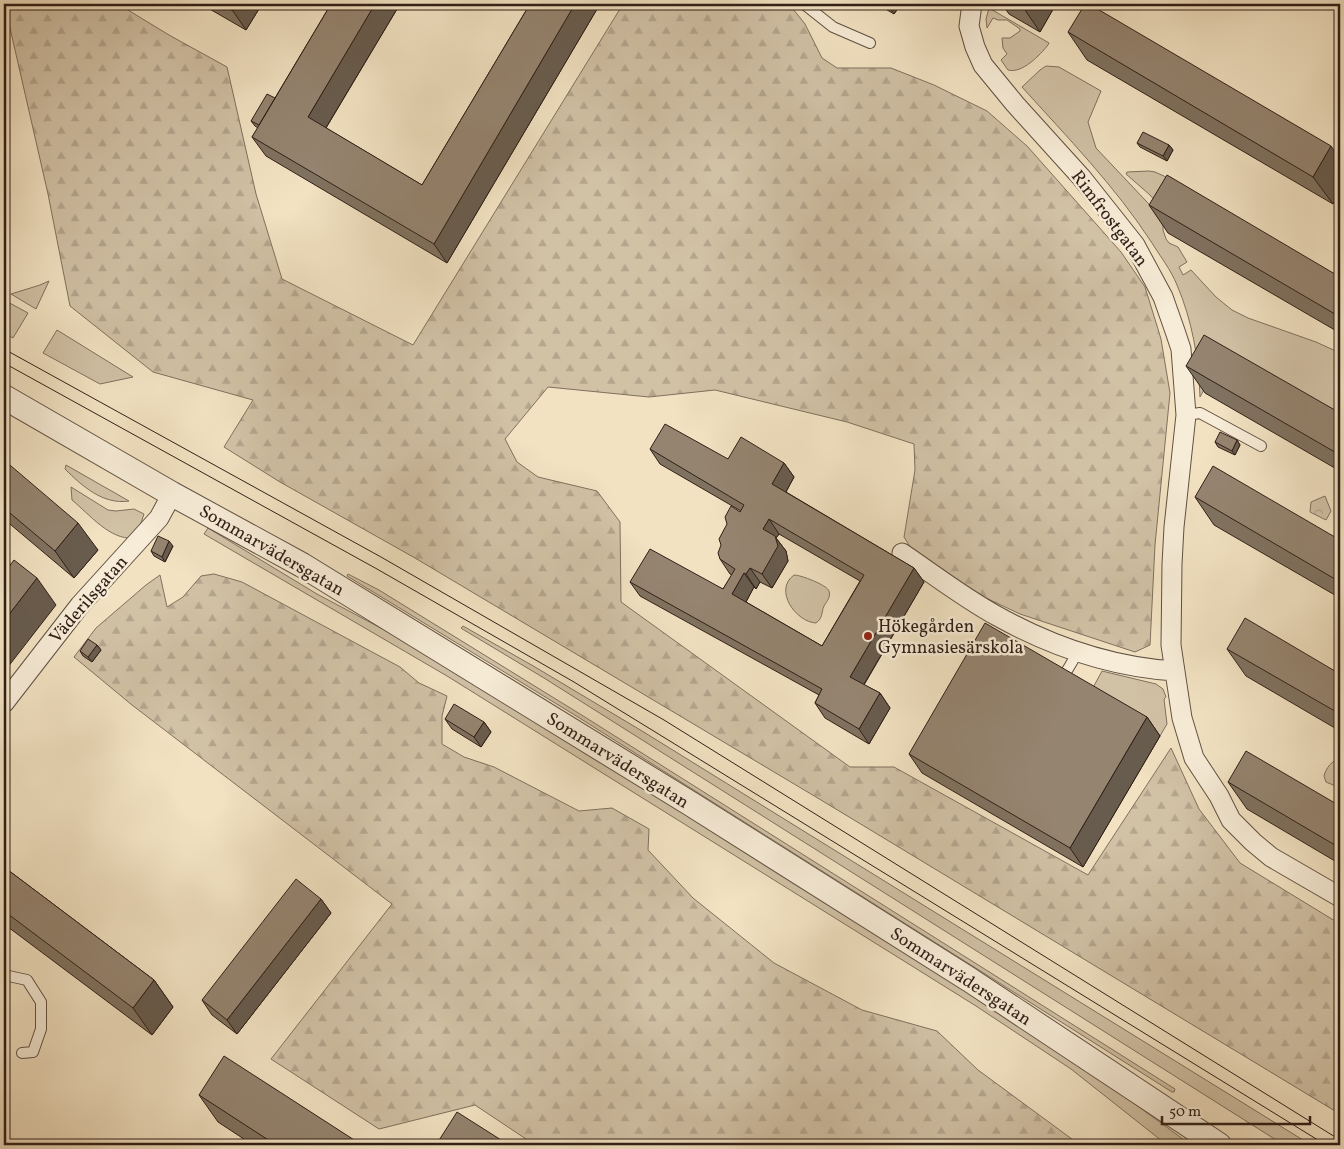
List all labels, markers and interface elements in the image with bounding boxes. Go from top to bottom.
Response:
street label: Rimfrostgatan [1064,166,1154,272]
street label: Sommarvädersgatan [194,499,349,603]
street label: Väderilsgatan [44,551,134,649]
place label: Hökegården Gymnasiesärskola [878,615,1023,661]
marker: Hökegården Gymnasiesärskola [862,630,874,642]
street label: Sommarvädersgatan [541,707,694,816]
street label: Sommarvädersgatan [885,922,1036,1033]
scale bar [1162,1094,1309,1126]
text: 50 m [1169,1102,1201,1123]

